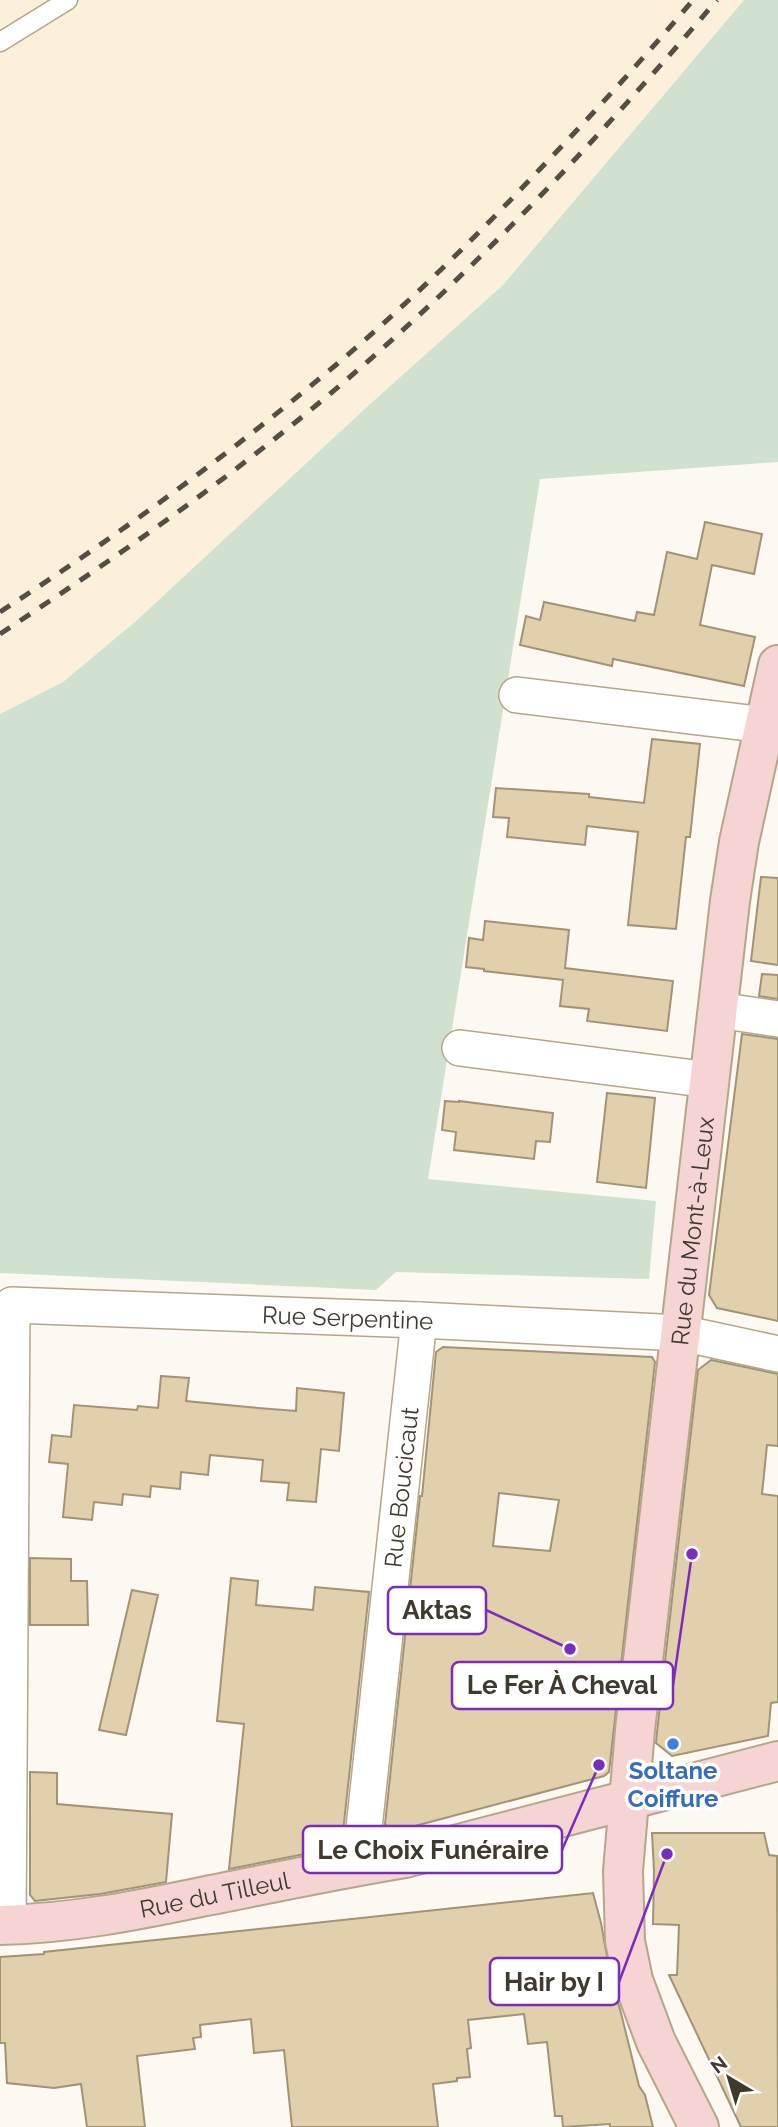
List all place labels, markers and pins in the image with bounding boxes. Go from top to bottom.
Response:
callout: Aktas [388,1587,486,1634]
callout: Le Fer À Cheval [452,1662,673,1709]
marker: Soltane Coiffure [665,1736,681,1752]
place label: Soltane Coiffure [628,1756,718,1813]
callout: Le Choix Funéraire [303,1826,562,1873]
callout: Hair by I [490,1958,619,2005]

